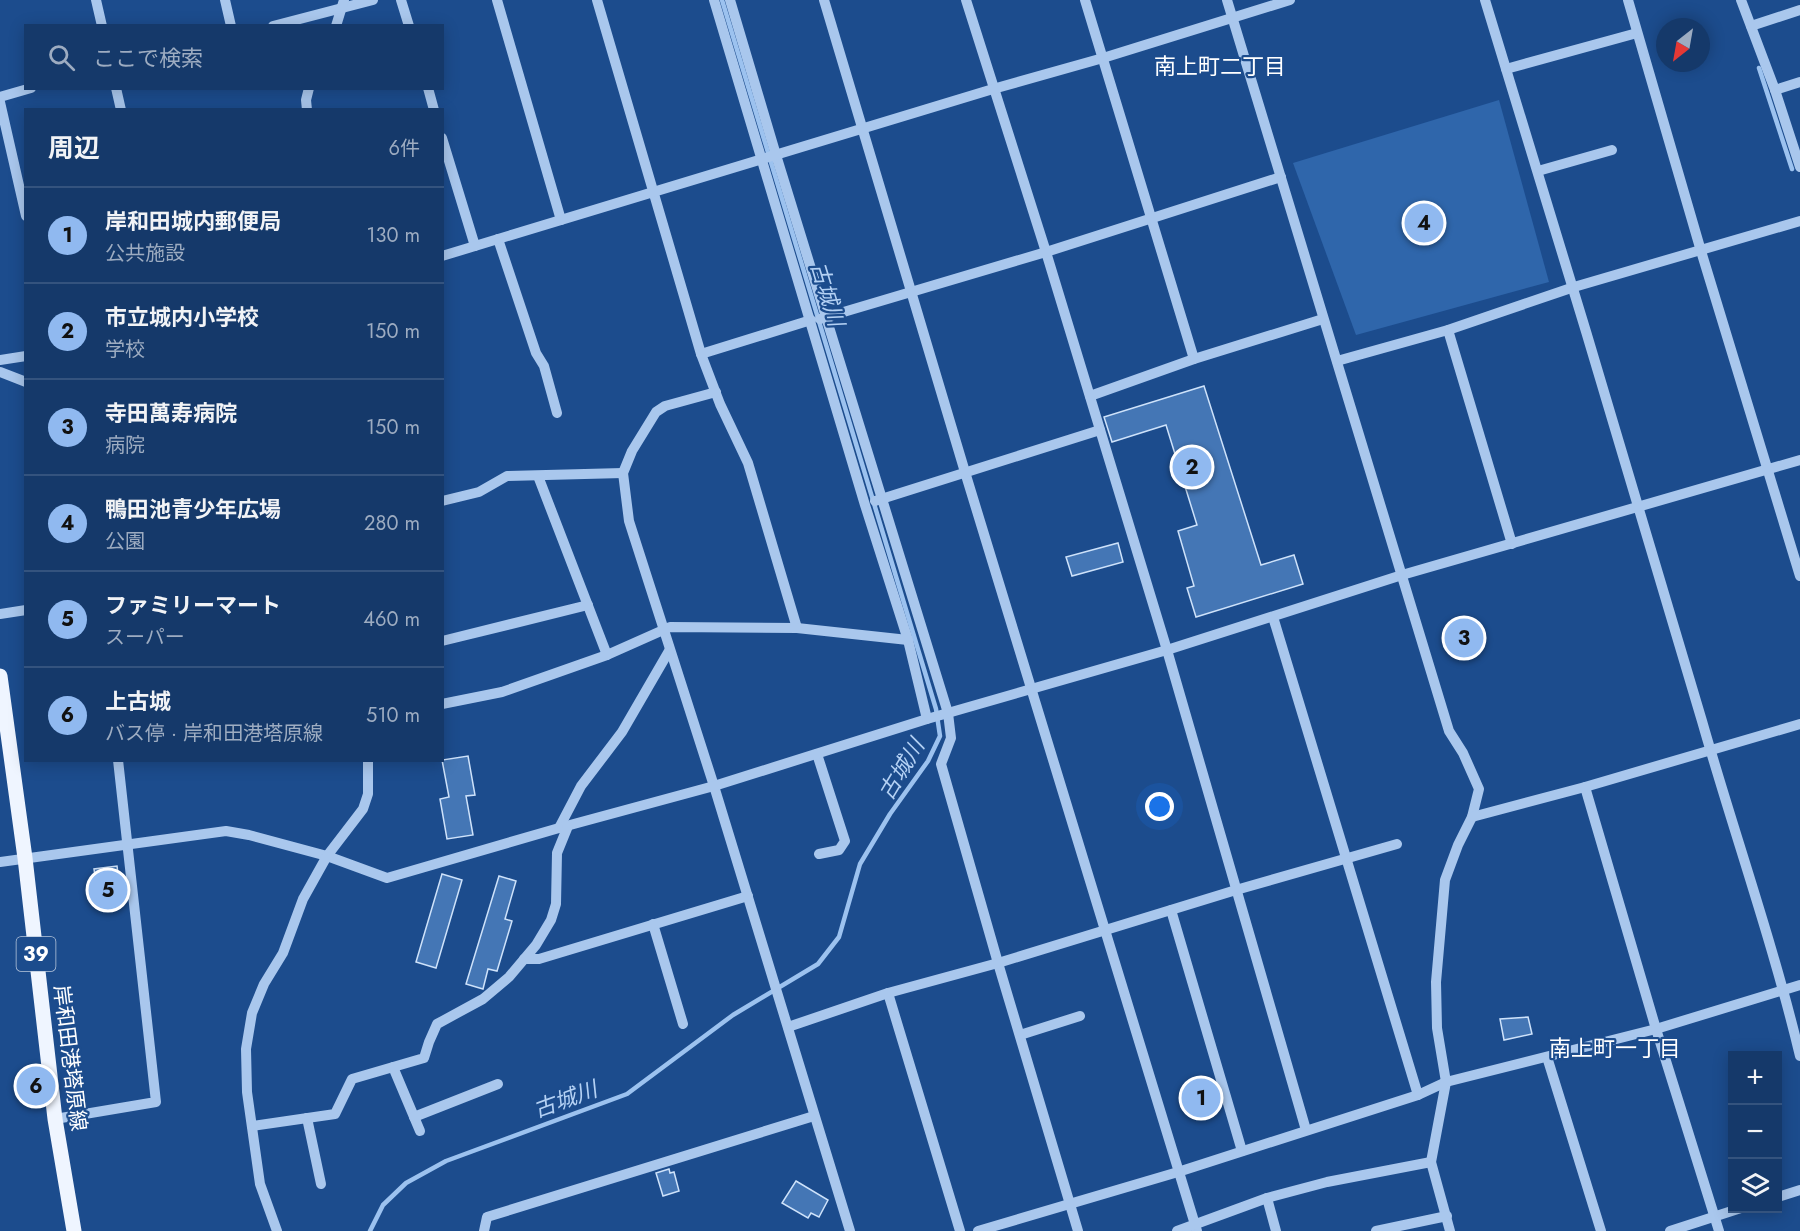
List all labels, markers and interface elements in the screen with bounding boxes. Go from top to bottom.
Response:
north arrow [1656,18,1710,72]
search box [24,24,444,90]
icon: search [45,41,78,74]
text: ここで検索 [93,42,203,74]
district label: 南上町二丁目 [1154,50,1286,82]
text: 周辺 [48,129,100,167]
text: 6件 [388,134,420,163]
pin: 4 [1404,200,1444,246]
text: 岸和田城内郵便局 [105,205,281,237]
text: 1 [62,221,73,250]
text: 130 m [366,221,420,250]
text: 公共施設 [105,239,185,268]
water label: 古城川 [803,258,854,332]
text: 市立城内小学校 [105,301,259,333]
text: 2 [61,317,74,346]
text: 150 m [366,317,420,346]
text: 学校 [105,335,145,364]
text: 寺田萬寿病院 [105,397,237,429]
text: 3 [61,413,74,442]
text: 150 m [366,413,420,442]
text: 病院 [105,431,145,460]
pin: 2 [1172,444,1212,490]
text: 鴨田池青少年広場 [105,493,281,525]
text: 4 [61,509,74,538]
text: 280 m [364,509,420,538]
text: 公園 [105,527,145,556]
text: ファミリーマート [105,589,281,621]
text: 5 [61,605,74,634]
text: 460 m [363,605,420,634]
pin: 3 [1444,616,1484,660]
text: スーパー [105,623,185,652]
text: 上古城 [105,685,171,717]
text: 6 [61,701,74,730]
text: 510 m [366,701,420,730]
text: バス停 · 岸和田港塔原線 [105,719,323,748]
water label: 古城川 [870,731,933,806]
your location [1145,792,1174,821]
pin: 5 [88,868,128,912]
road number: 39 [16,937,56,971]
street label: 岸和田港塔原線 [46,983,94,1133]
district label: 南上町一丁目 [1549,1032,1681,1064]
map controls [1728,1051,1782,1213]
button: + [1728,1051,1782,1105]
pin: 6 [16,1064,56,1108]
water label: 古城川 [529,1072,603,1125]
pin: 1 [1182,1076,1220,1120]
button: − [1728,1105,1782,1159]
button: layers [1728,1159,1782,1213]

